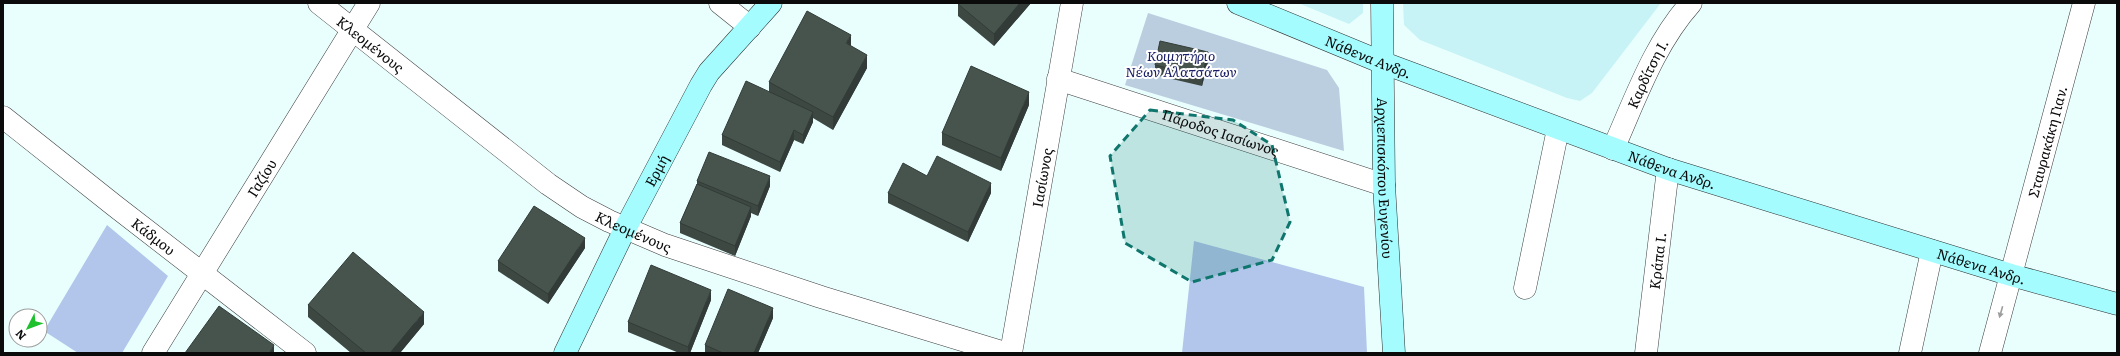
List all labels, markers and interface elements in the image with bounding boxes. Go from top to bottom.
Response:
street label: Κλεομένους [333,11,409,77]
street label: Νάθενα Ανδρ. [1322,30,1415,83]
street label: Καρδίτση Ι. [1622,35,1673,111]
park label: Κοιμητήριο Νέων Αλατσάτων [1125,45,1237,81]
street label: Σταυρακάκη Γιαν. [2022,83,2071,200]
street label: Αρχιεπισκόπου Ευγενίου [1373,97,1398,259]
street label: Πάροδος Ιασίωνος [1160,104,1282,160]
street label: Νάθενα Ανδρ. [1625,145,1719,193]
street label: Ιασίωνος [1027,146,1057,209]
street label: Ερμή [639,151,673,190]
street label: Γαζίου [242,155,281,201]
street label: Κλεομένους [592,206,674,256]
street label: Κάδμου [128,213,180,259]
street label: Κράπα Ι. [1644,231,1670,290]
street label: Νάθενα Ανδρ. [1935,243,2028,289]
one-way arrow [1998,307,2004,319]
north arrow [8,308,48,348]
text: N [11,327,29,344]

